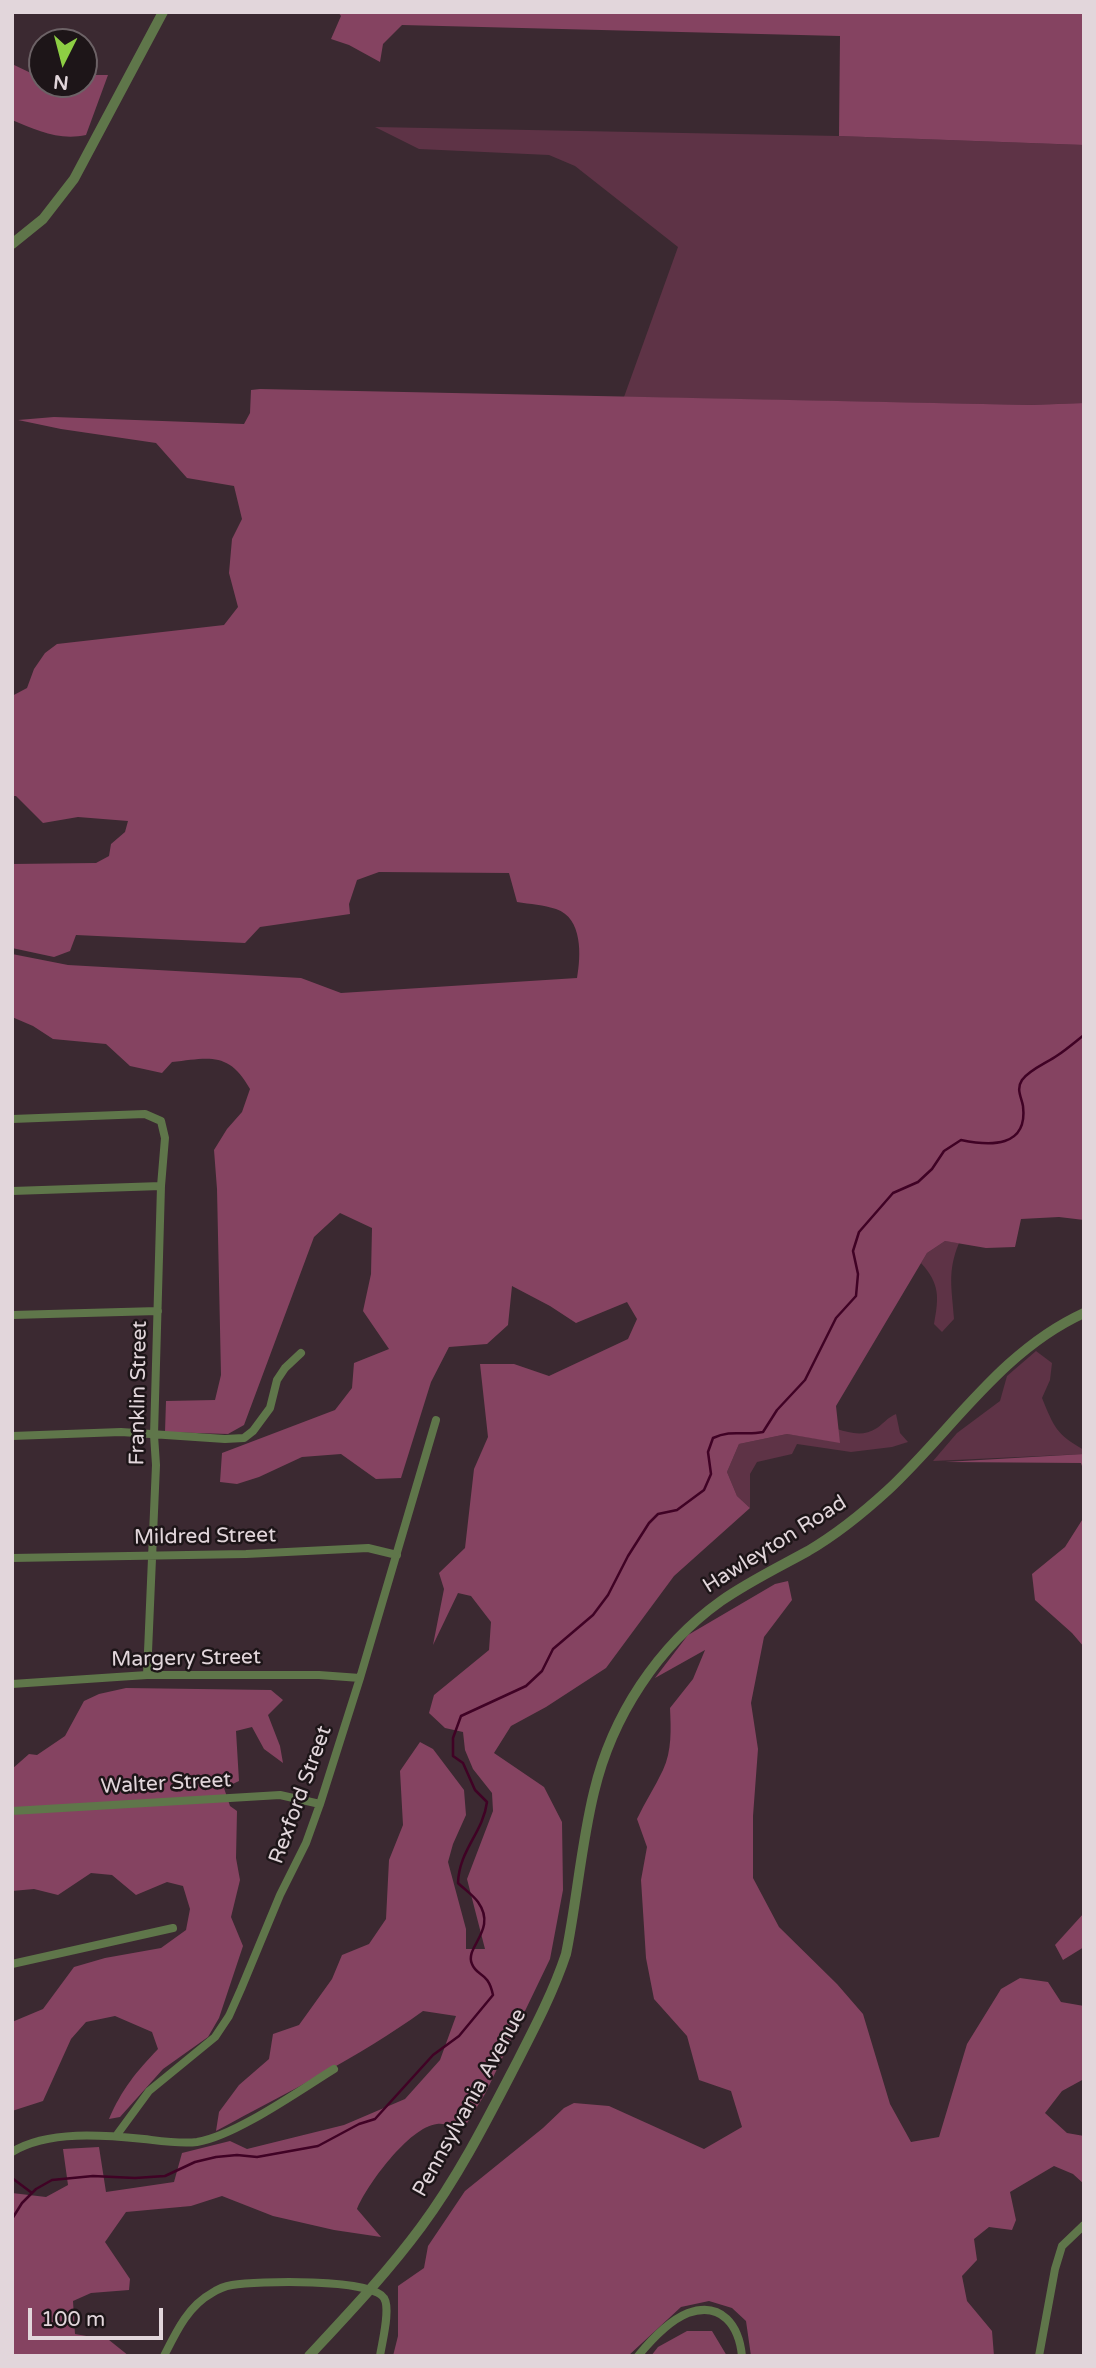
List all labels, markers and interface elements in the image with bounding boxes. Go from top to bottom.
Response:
north arrow [28,28,98,98]
text: N [52,70,70,94]
street label: Franklin Street [125,1320,153,1466]
street label: Hawleyton Road [699,1491,851,1599]
street label: Mildred Street [134,1523,276,1551]
street label: Margery Street [111,1645,261,1673]
street label: Rexford Street [264,1722,338,1868]
street label: Walter Street [100,1768,232,1800]
street label: Pennsylvania Avenue [408,2005,532,2201]
scale bar [32,2294,166,2338]
text: 100 m [41,2307,105,2332]

